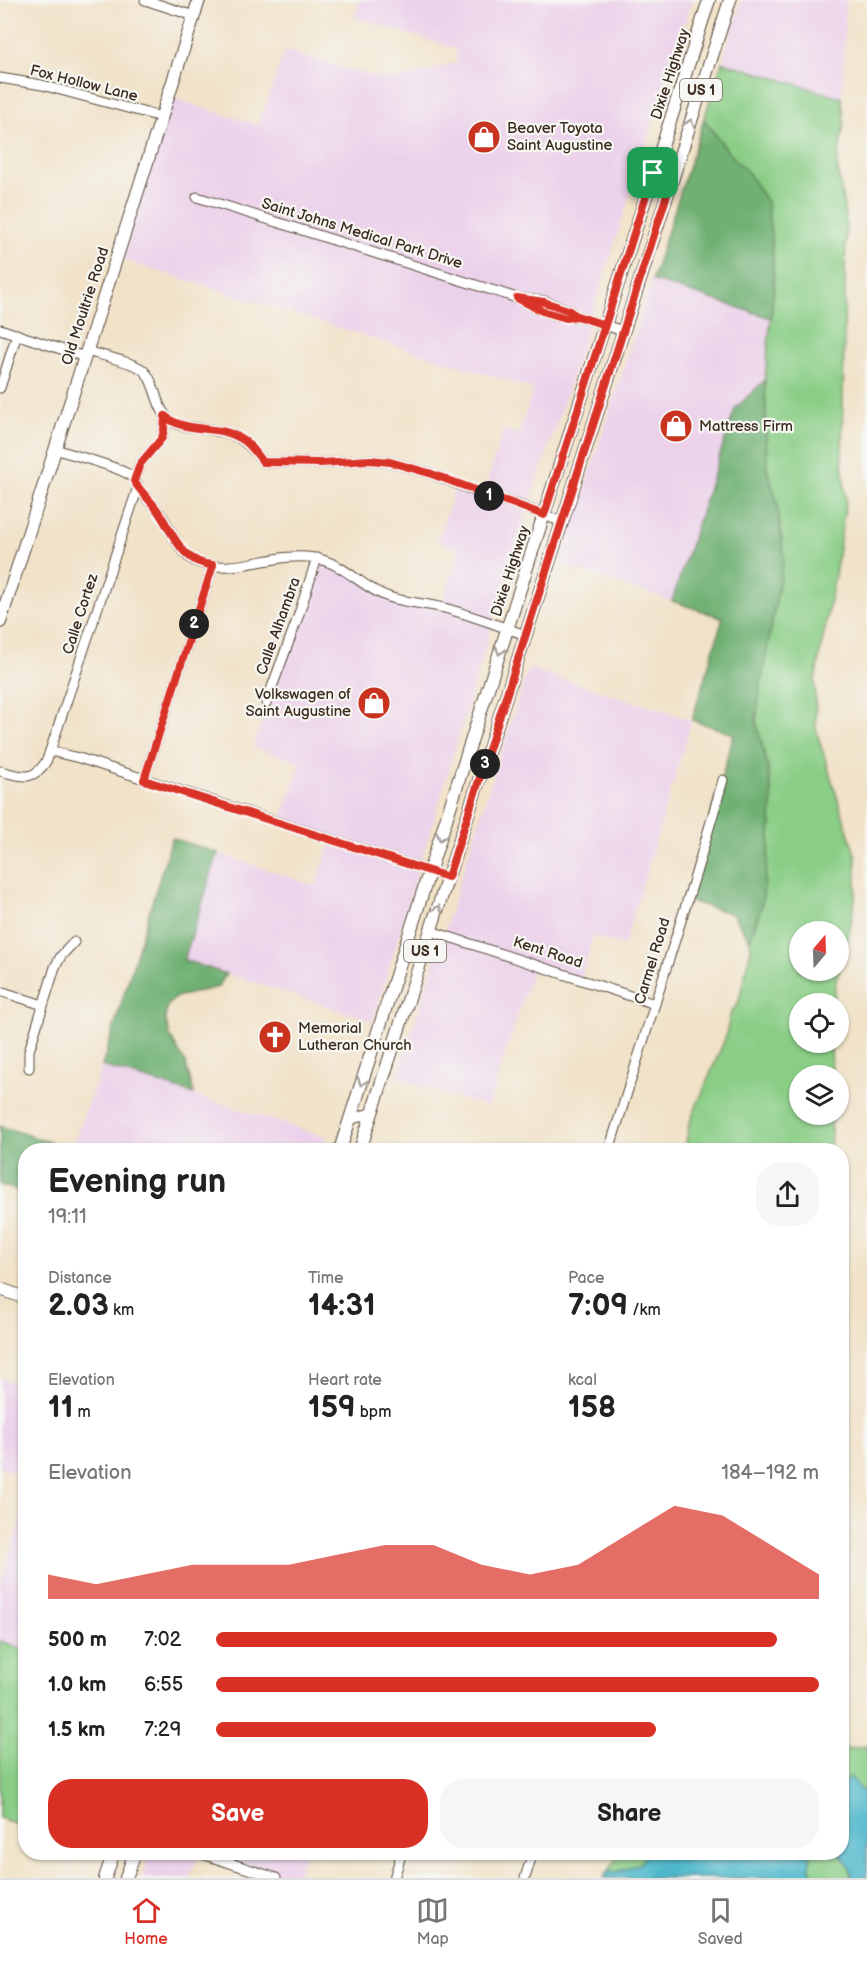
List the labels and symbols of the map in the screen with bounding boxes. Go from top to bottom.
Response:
street label: Dixie Highway [647,26,694,122]
street label: Fox Hollow Lane [28,61,140,106]
road number: US 1 [680,79,722,101]
one-way arrow [683,118,695,129]
shop icon: Beaver Toyota Saint Augustine [466,119,502,155]
place label: Beaver Toyota Saint Augustine [507,119,613,155]
pin [627,147,678,198]
street label: Saint Johns Medical Park Drive [259,194,465,273]
street label: Old Moultrie Road [57,245,114,368]
shop icon: Mattress Firm [658,408,694,444]
place label: Mattress Firm [699,417,793,436]
pin: 1 [474,481,504,511]
street label: Dixie Highway [487,523,534,619]
street label: Calle Cortez [59,571,103,657]
street label: Calle Alhambra [252,575,305,678]
pin: 2 [179,609,209,639]
one-way arrow [495,645,507,656]
place label: Volkswagen of Saint Augustine [246,685,351,721]
shop icon: Volkswagen of Saint Augustine [356,685,392,721]
pin: 3 [470,749,500,779]
one-way arrow [435,831,448,842]
one-way arrow [431,904,443,915]
street label: Carmel Road [630,916,675,1007]
north arrow [789,921,849,981]
street label: Kent Road [511,932,585,973]
road number: US 1 [404,940,446,962]
church icon: Memorial Lutheran Church [257,1019,293,1055]
place label: Memorial Lutheran Church [298,1019,412,1055]
one-way arrow [356,1076,369,1087]

